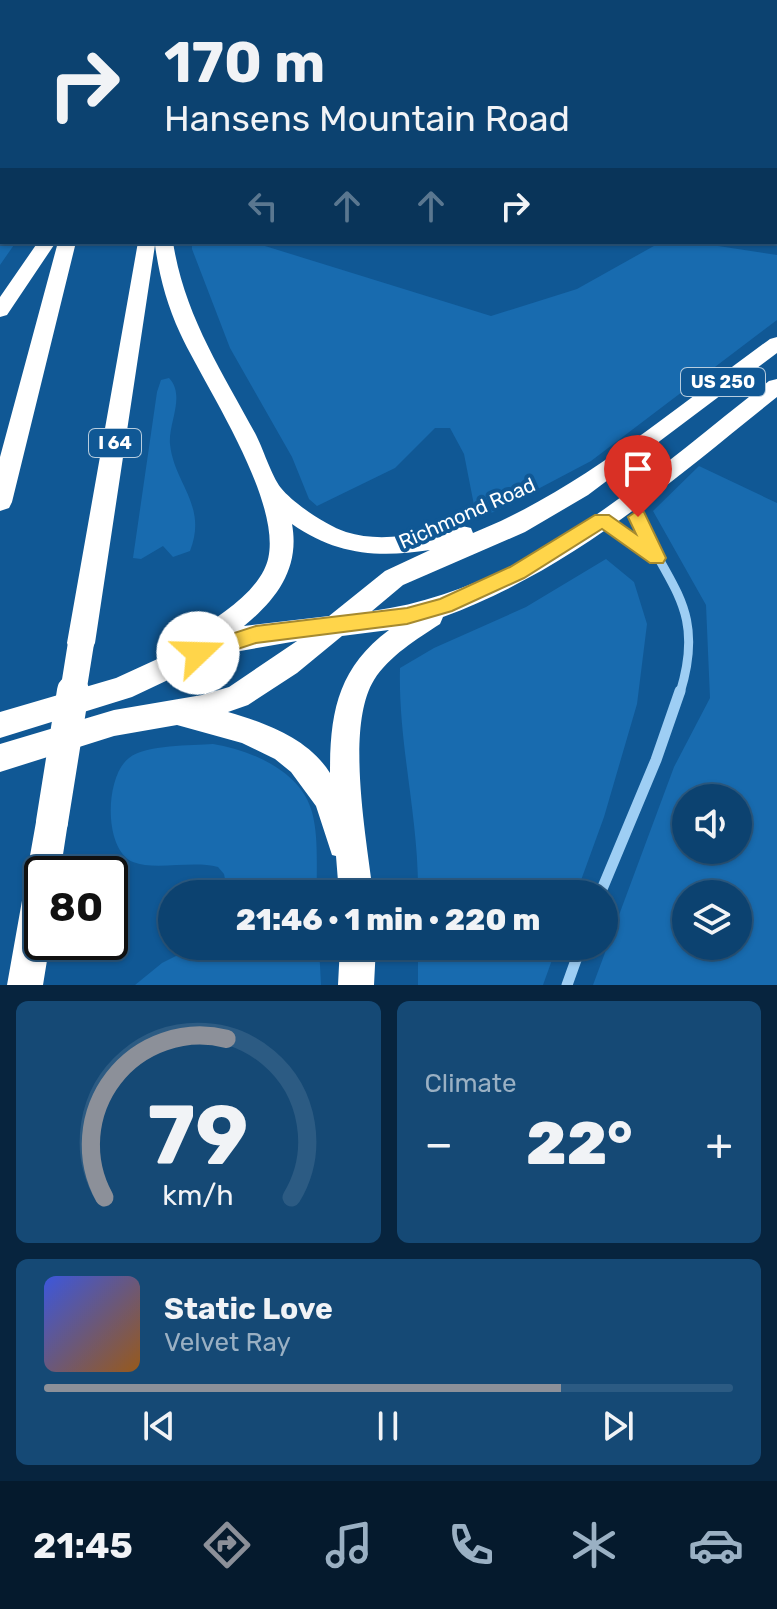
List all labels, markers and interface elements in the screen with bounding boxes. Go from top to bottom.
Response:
text: 170 m [164,30,325,96]
icon: right [32,32,136,136]
text: Hansens Mountain Road [164,97,570,140]
icon: left [241,184,285,228]
icon: ahead [325,184,369,228]
icon: ahead [409,184,453,228]
icon: right [493,184,537,228]
road number: US 250 [681,368,765,396]
road number: I 64 [89,429,141,457]
pin [604,435,672,517]
icon: arrive [616,447,660,491]
street label: Richmond Road [395,472,539,554]
position arrow [156,611,240,695]
map controls [672,784,752,960]
button: sound [672,784,752,864]
speed limit sign: 80 [24,856,128,960]
button: layers [672,880,752,960]
text: 21:46 · 1 min · 220 m [236,902,540,938]
text: Climate [425,1068,517,1099]
text: 79 [148,1086,249,1185]
text: 22° [526,1108,633,1179]
text: − [425,1118,453,1170]
text: + [706,1118,733,1170]
text: km/h [163,1178,234,1212]
text: Static Love [164,1291,333,1327]
text: Velvet Ray [164,1327,291,1358]
icon: previous [137,1404,181,1448]
icon: pause [366,1404,410,1448]
icon: next [596,1404,640,1448]
icon: directions [199,1517,255,1573]
icon: music [321,1517,377,1573]
icon: phone [443,1517,499,1573]
icon: climate [566,1517,622,1573]
icon: car [688,1517,744,1573]
text: 21:45 [33,1524,133,1567]

